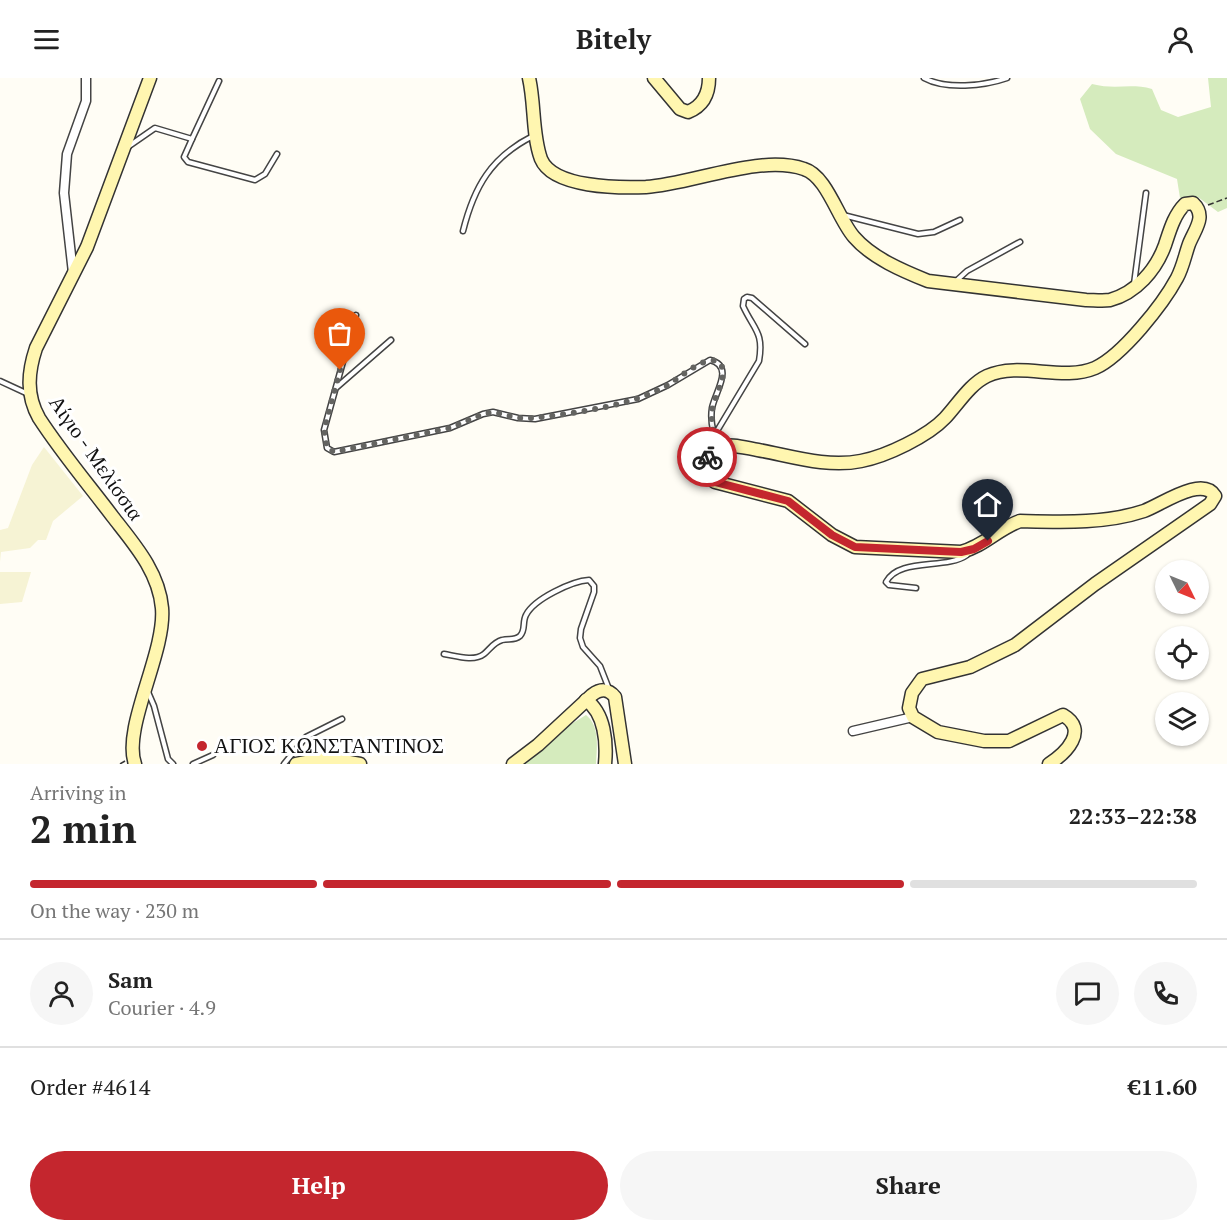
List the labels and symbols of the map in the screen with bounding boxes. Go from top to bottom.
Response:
pin [314,308,365,370]
street label: Αίγιο - Μελίσσια [43,389,150,525]
courier [677,427,737,487]
pin [962,479,1013,541]
north arrow [1155,560,1209,614]
place label: ΑΓΙΟΣ ΚΩΝΣΤΑΝΤΙΝΟΣ [214,731,444,759]
marker: ΑΓΙΟΣ ΚΩΝΣΤΑΝΤΙΝΟΣ [195,739,209,753]

